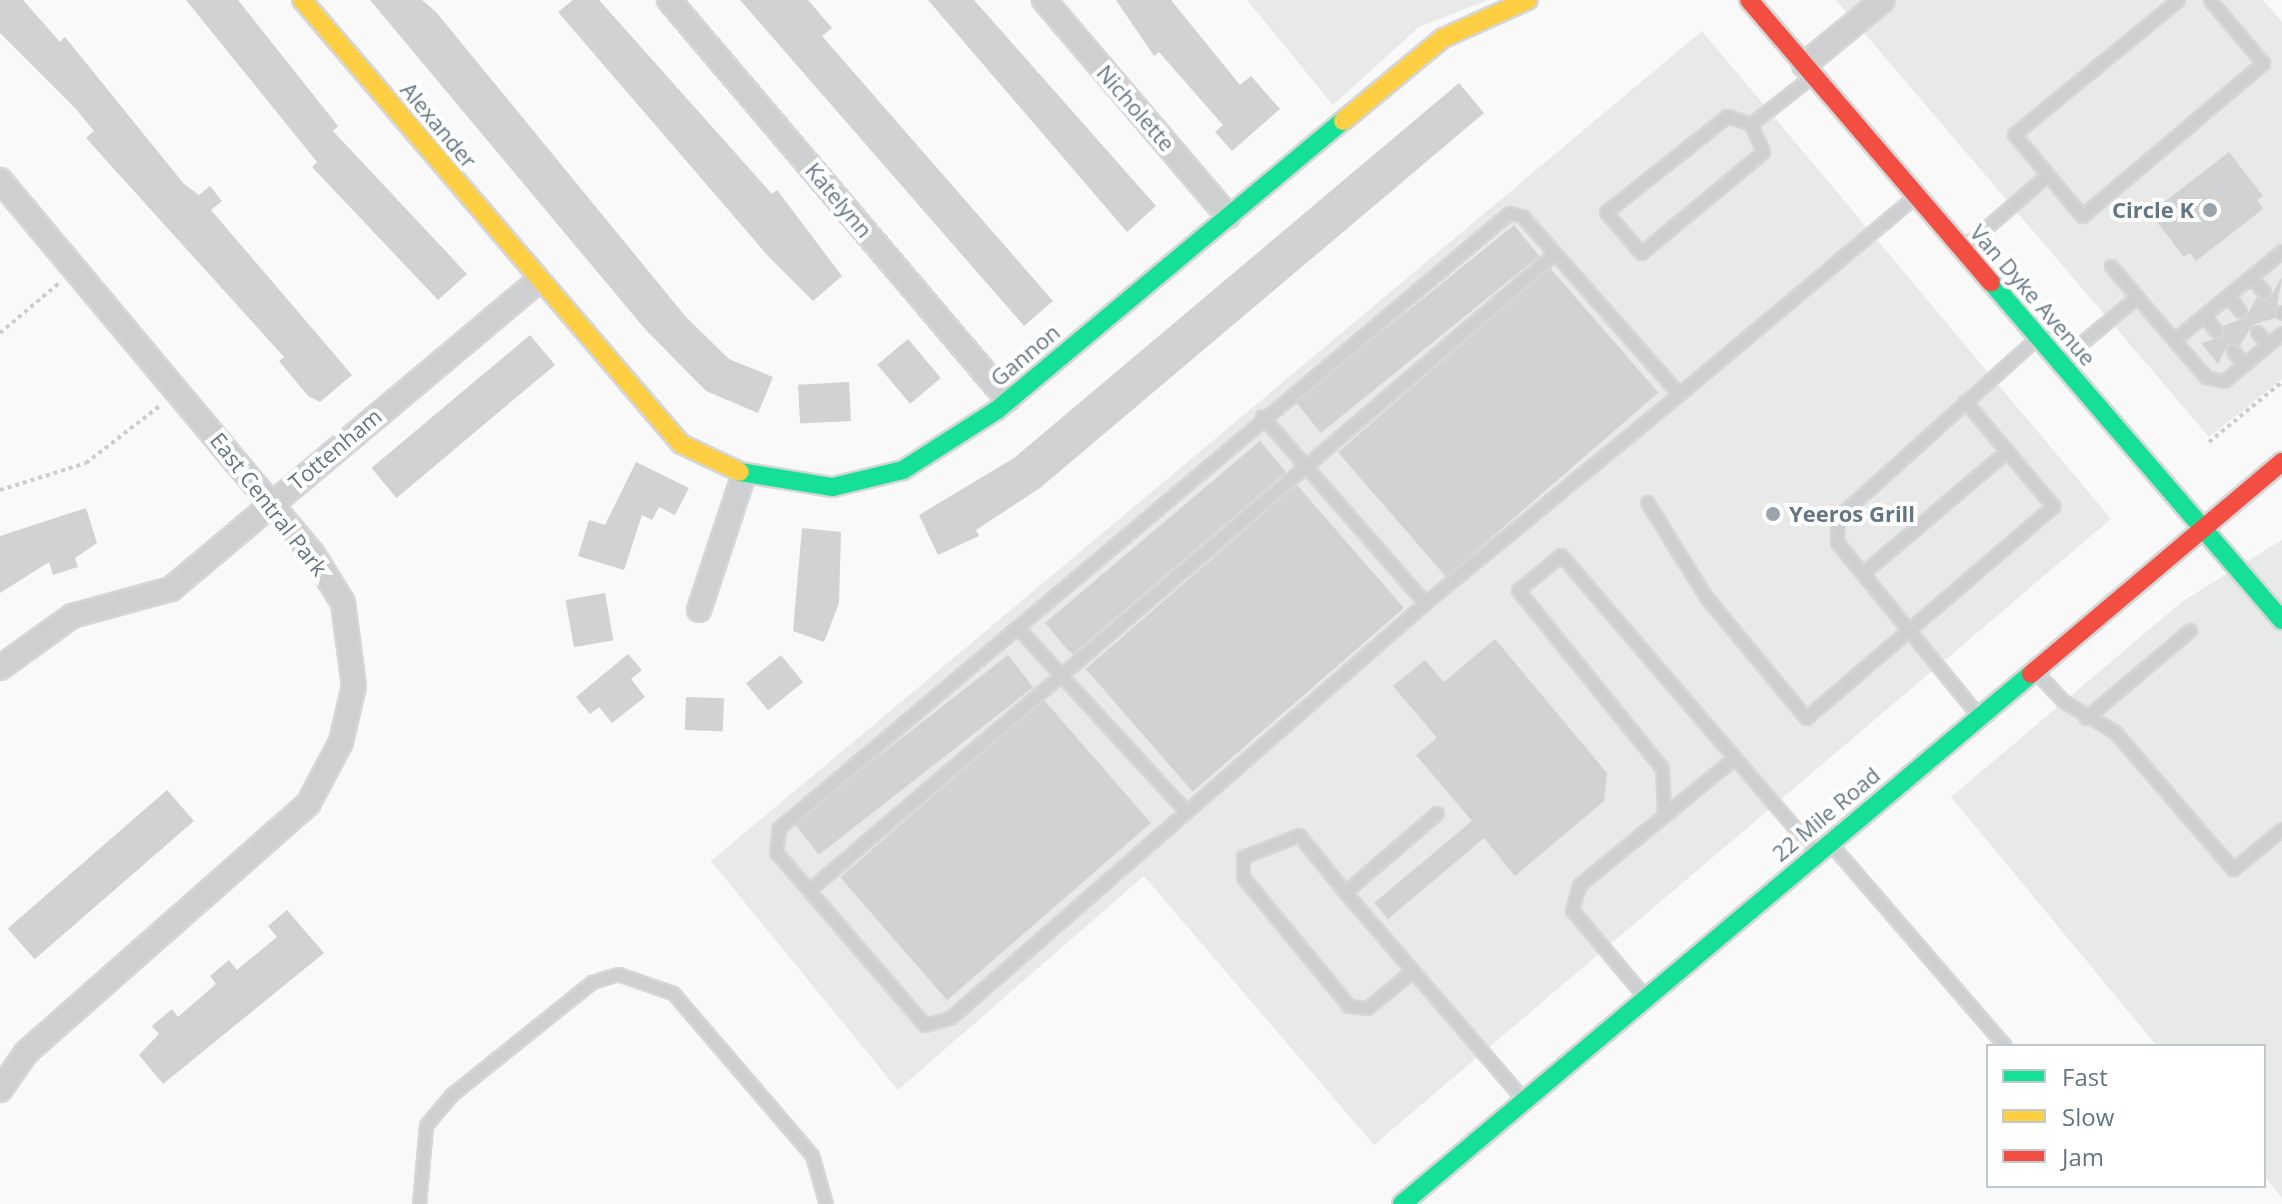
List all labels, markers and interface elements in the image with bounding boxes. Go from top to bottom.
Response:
street label: Nicholette [1091,60,1181,156]
street label: Alexander [396,77,482,173]
street label: Katelynn [800,157,878,243]
place label: Circle K [2112,197,2194,223]
marker: Circle K [2201,201,2219,219]
street label: Van Dyke Avenue [1965,219,2101,371]
street label: Gannon [985,319,1065,391]
street label: Tottenham [283,403,387,495]
street label: East Central Park [205,427,333,581]
place label: Yeeros Grill [1789,501,1915,527]
marker: Yeeros Grill [1764,505,1782,523]
street label: 22 Mile Road [1767,761,1885,867]
legend [1986,1044,2266,1188]
text: Fast [2062,1060,2108,1093]
text: Slow [2062,1100,2114,1133]
text: Jam [2062,1140,2104,1173]

